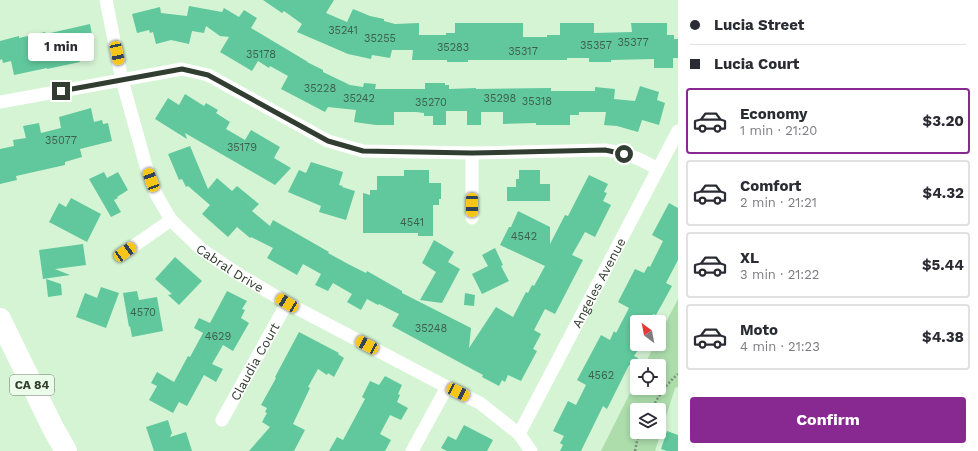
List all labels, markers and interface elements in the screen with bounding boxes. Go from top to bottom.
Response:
text: Lucia Street [714,16,804,34]
house number: 35241 [328,24,358,37]
house number: 35255 [364,32,396,45]
callout: 1 min [28,33,94,61]
house number: 35377 [617,36,649,49]
text: 1 min [44,39,78,54]
house number: 35357 [580,39,612,52]
car [109,40,125,66]
house number: 35283 [437,41,469,54]
house number: 35317 [508,45,538,58]
house number: 35178 [246,48,276,61]
text: Lucia Court [714,55,799,73]
route end [52,82,70,100]
house number: 35228 [304,82,336,95]
house number: 35242 [343,92,375,105]
house number: 35298 [484,92,517,105]
house number: 35318 [522,95,552,108]
house number: 35270 [415,96,447,109]
icon: car [692,103,728,139]
text: Economy [740,105,807,123]
text: $3.20 [923,112,964,130]
text: 1 min · 21:20 [740,123,817,138]
house number: 35077 [45,134,77,147]
house number: 35179 [227,141,257,154]
route start [615,145,633,163]
car [141,167,161,193]
icon: car [692,175,728,211]
text: Comfort [740,177,801,195]
text: $4.32 [923,184,964,202]
car [466,193,478,217]
text: 2 min · 21:21 [740,195,817,210]
house number: 4541 [400,216,424,229]
house number: 4542 [511,230,537,243]
street label: Angeles Avenue [569,235,629,330]
car [112,240,138,264]
street label: Cabral Drive [193,241,266,295]
icon: car [692,247,728,283]
text: XL [740,249,759,267]
text: $5.44 [922,256,964,274]
text: 3 min · 21:22 [740,267,819,282]
car [274,292,300,314]
house number: 4570 [130,306,156,319]
north arrow [630,315,666,351]
map controls [630,315,666,439]
icon: car [692,319,728,355]
street label: Claudia Court [227,320,283,403]
text: Moto [740,321,778,339]
house number: 35248 [415,322,447,335]
text: $4.38 [922,328,964,346]
house number: 4629 [205,330,232,343]
car [354,334,380,356]
text: 4 min · 21:23 [740,339,820,354]
button: locate [630,359,666,395]
house number: 4562 [588,369,614,382]
road number: CA 84 [10,375,54,395]
car [445,381,471,403]
button: Confirm [690,397,966,443]
button: layers [630,403,666,439]

